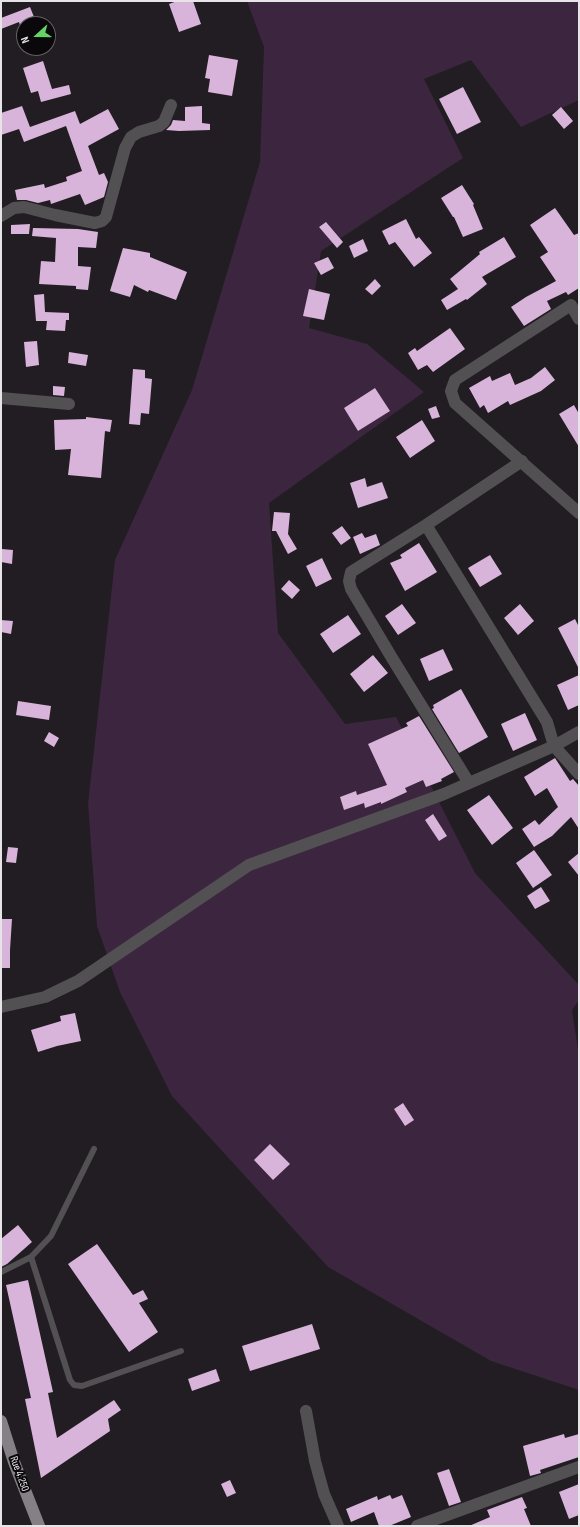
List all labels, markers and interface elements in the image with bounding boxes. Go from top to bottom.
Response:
north arrow [16,16,56,56]
text: N [18,35,32,45]
street label: Rue 4.250 [7,1454,31,1494]

